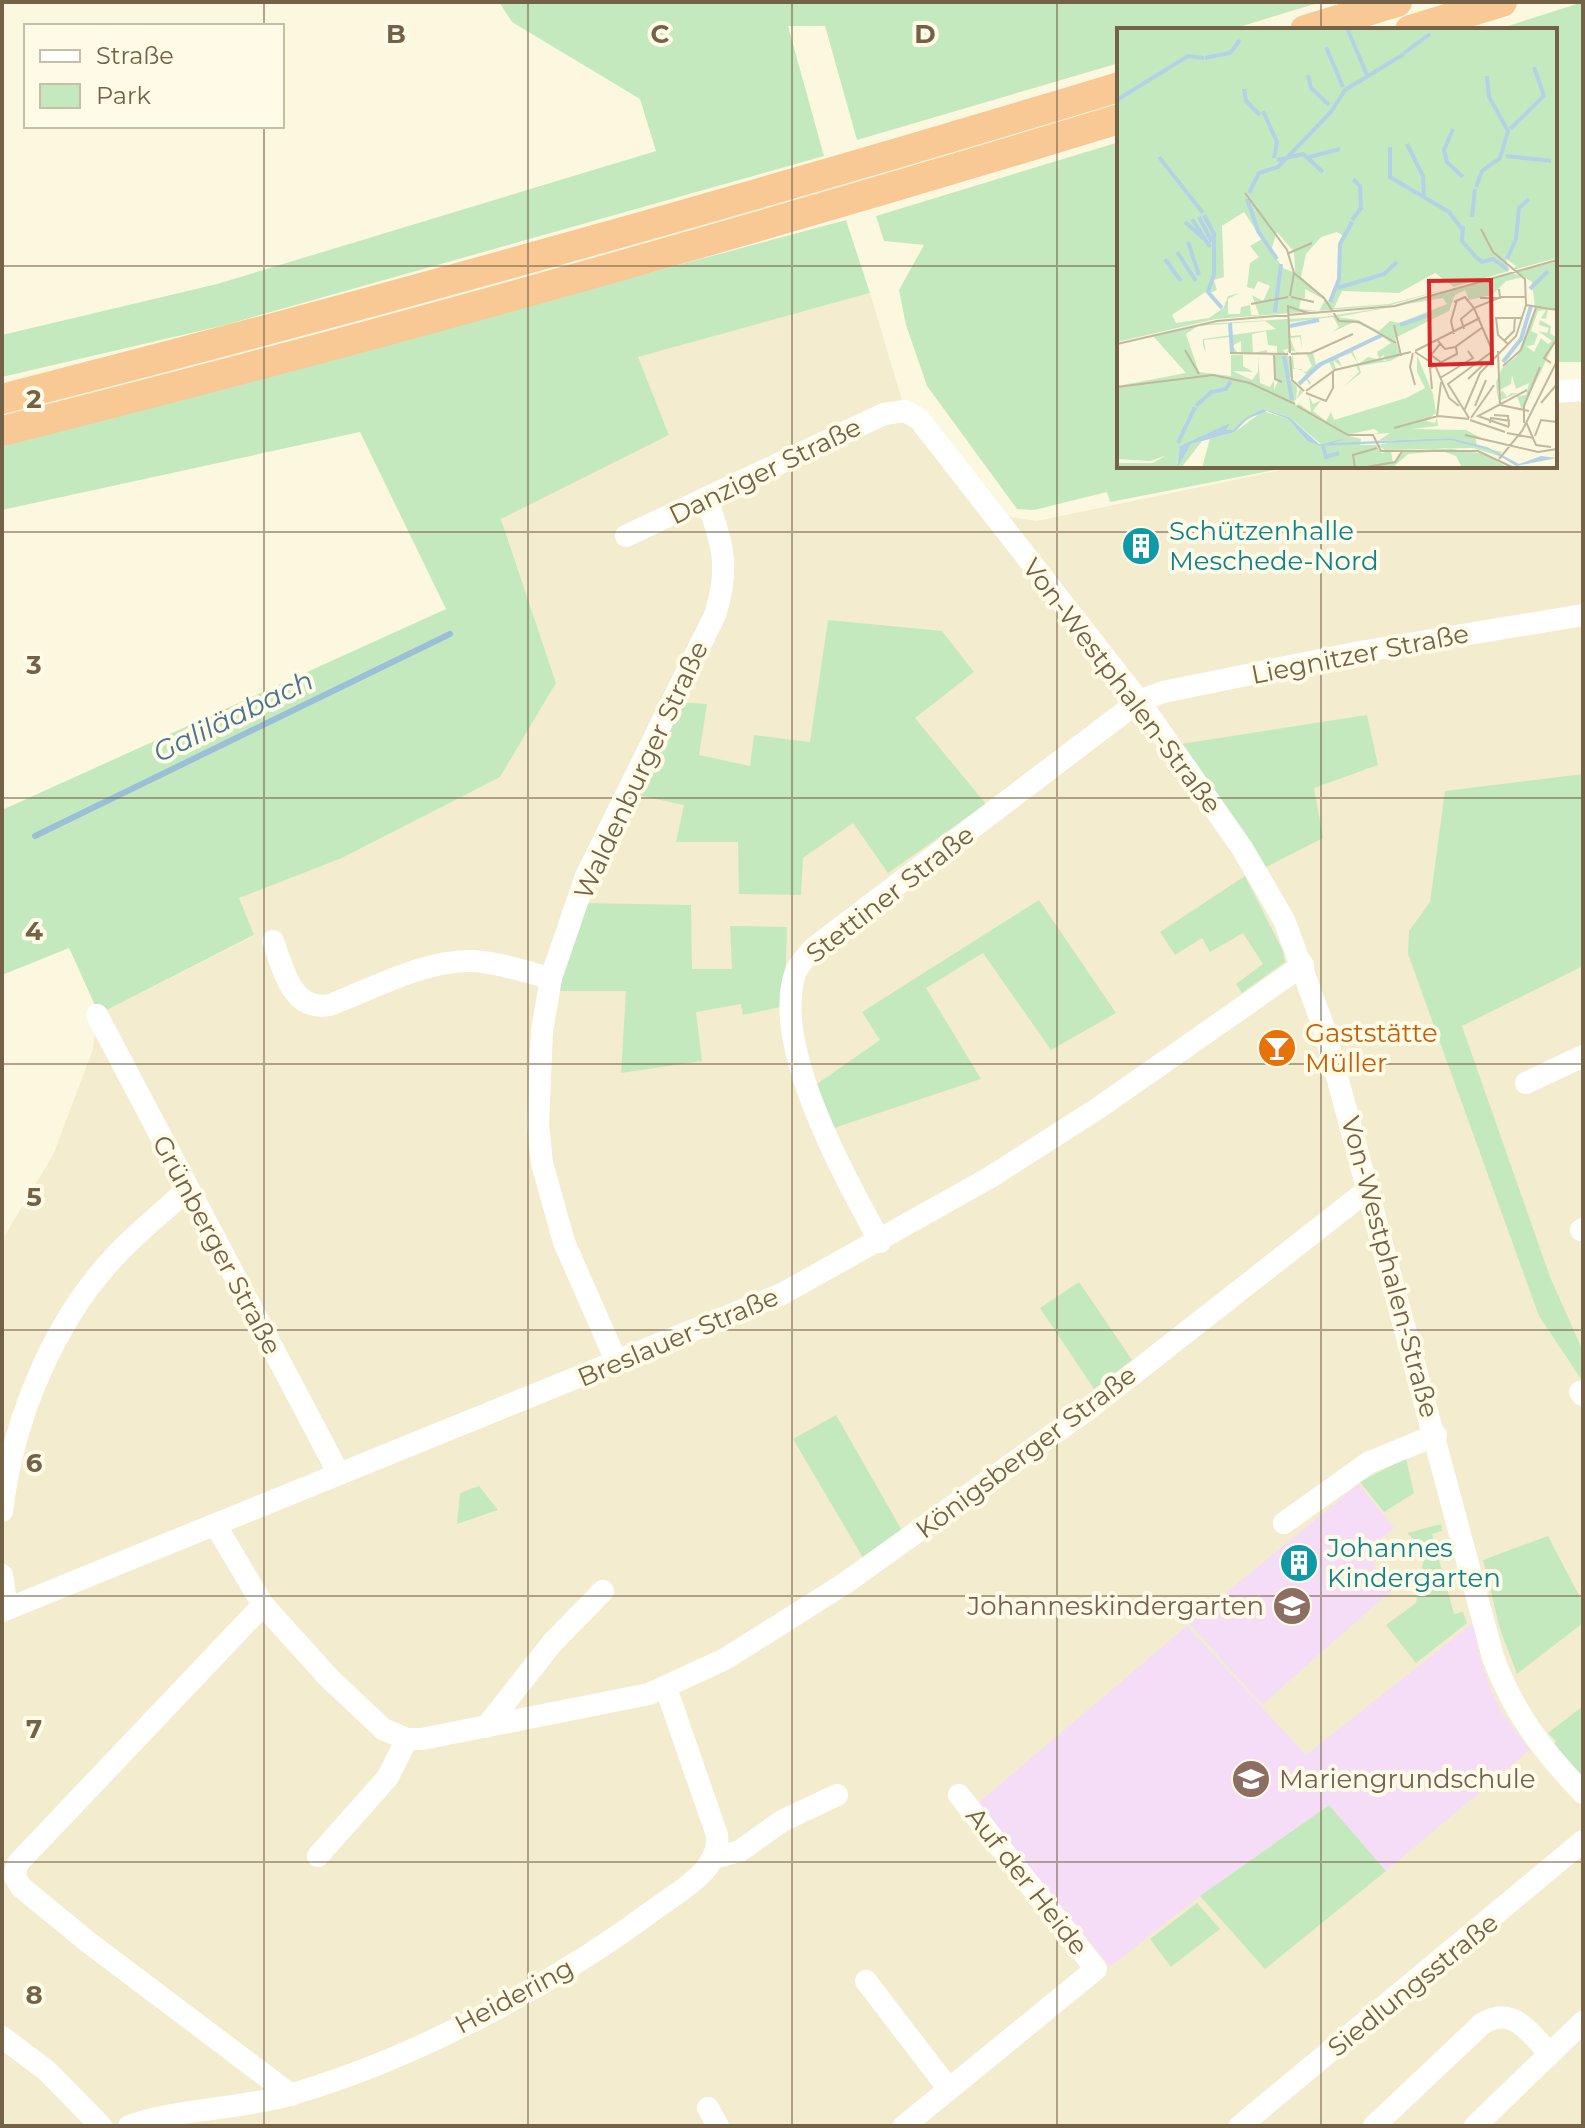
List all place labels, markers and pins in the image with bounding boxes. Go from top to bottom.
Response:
place label: Schützenhalle Meschede-Nord [1169,515,1379,577]
building icon: Schützenhalle Meschede-Nord [1120,525,1162,567]
place label: Gaststätte Müller [1305,1017,1438,1079]
bar icon: Gaststätte Müller [1256,1027,1298,1069]
place label: Johannes Kindergarten [1326,1532,1501,1594]
building icon: Johannes Kindergarten [1278,1542,1320,1584]
school or university icon: Johanneskindergarten [1271,1585,1313,1627]
place label: Johanneskindergarten [966,1590,1264,1622]
school or university icon: Mariengrundschule [1230,1758,1272,1800]
place label: Mariengrundschule [1279,1763,1535,1795]

